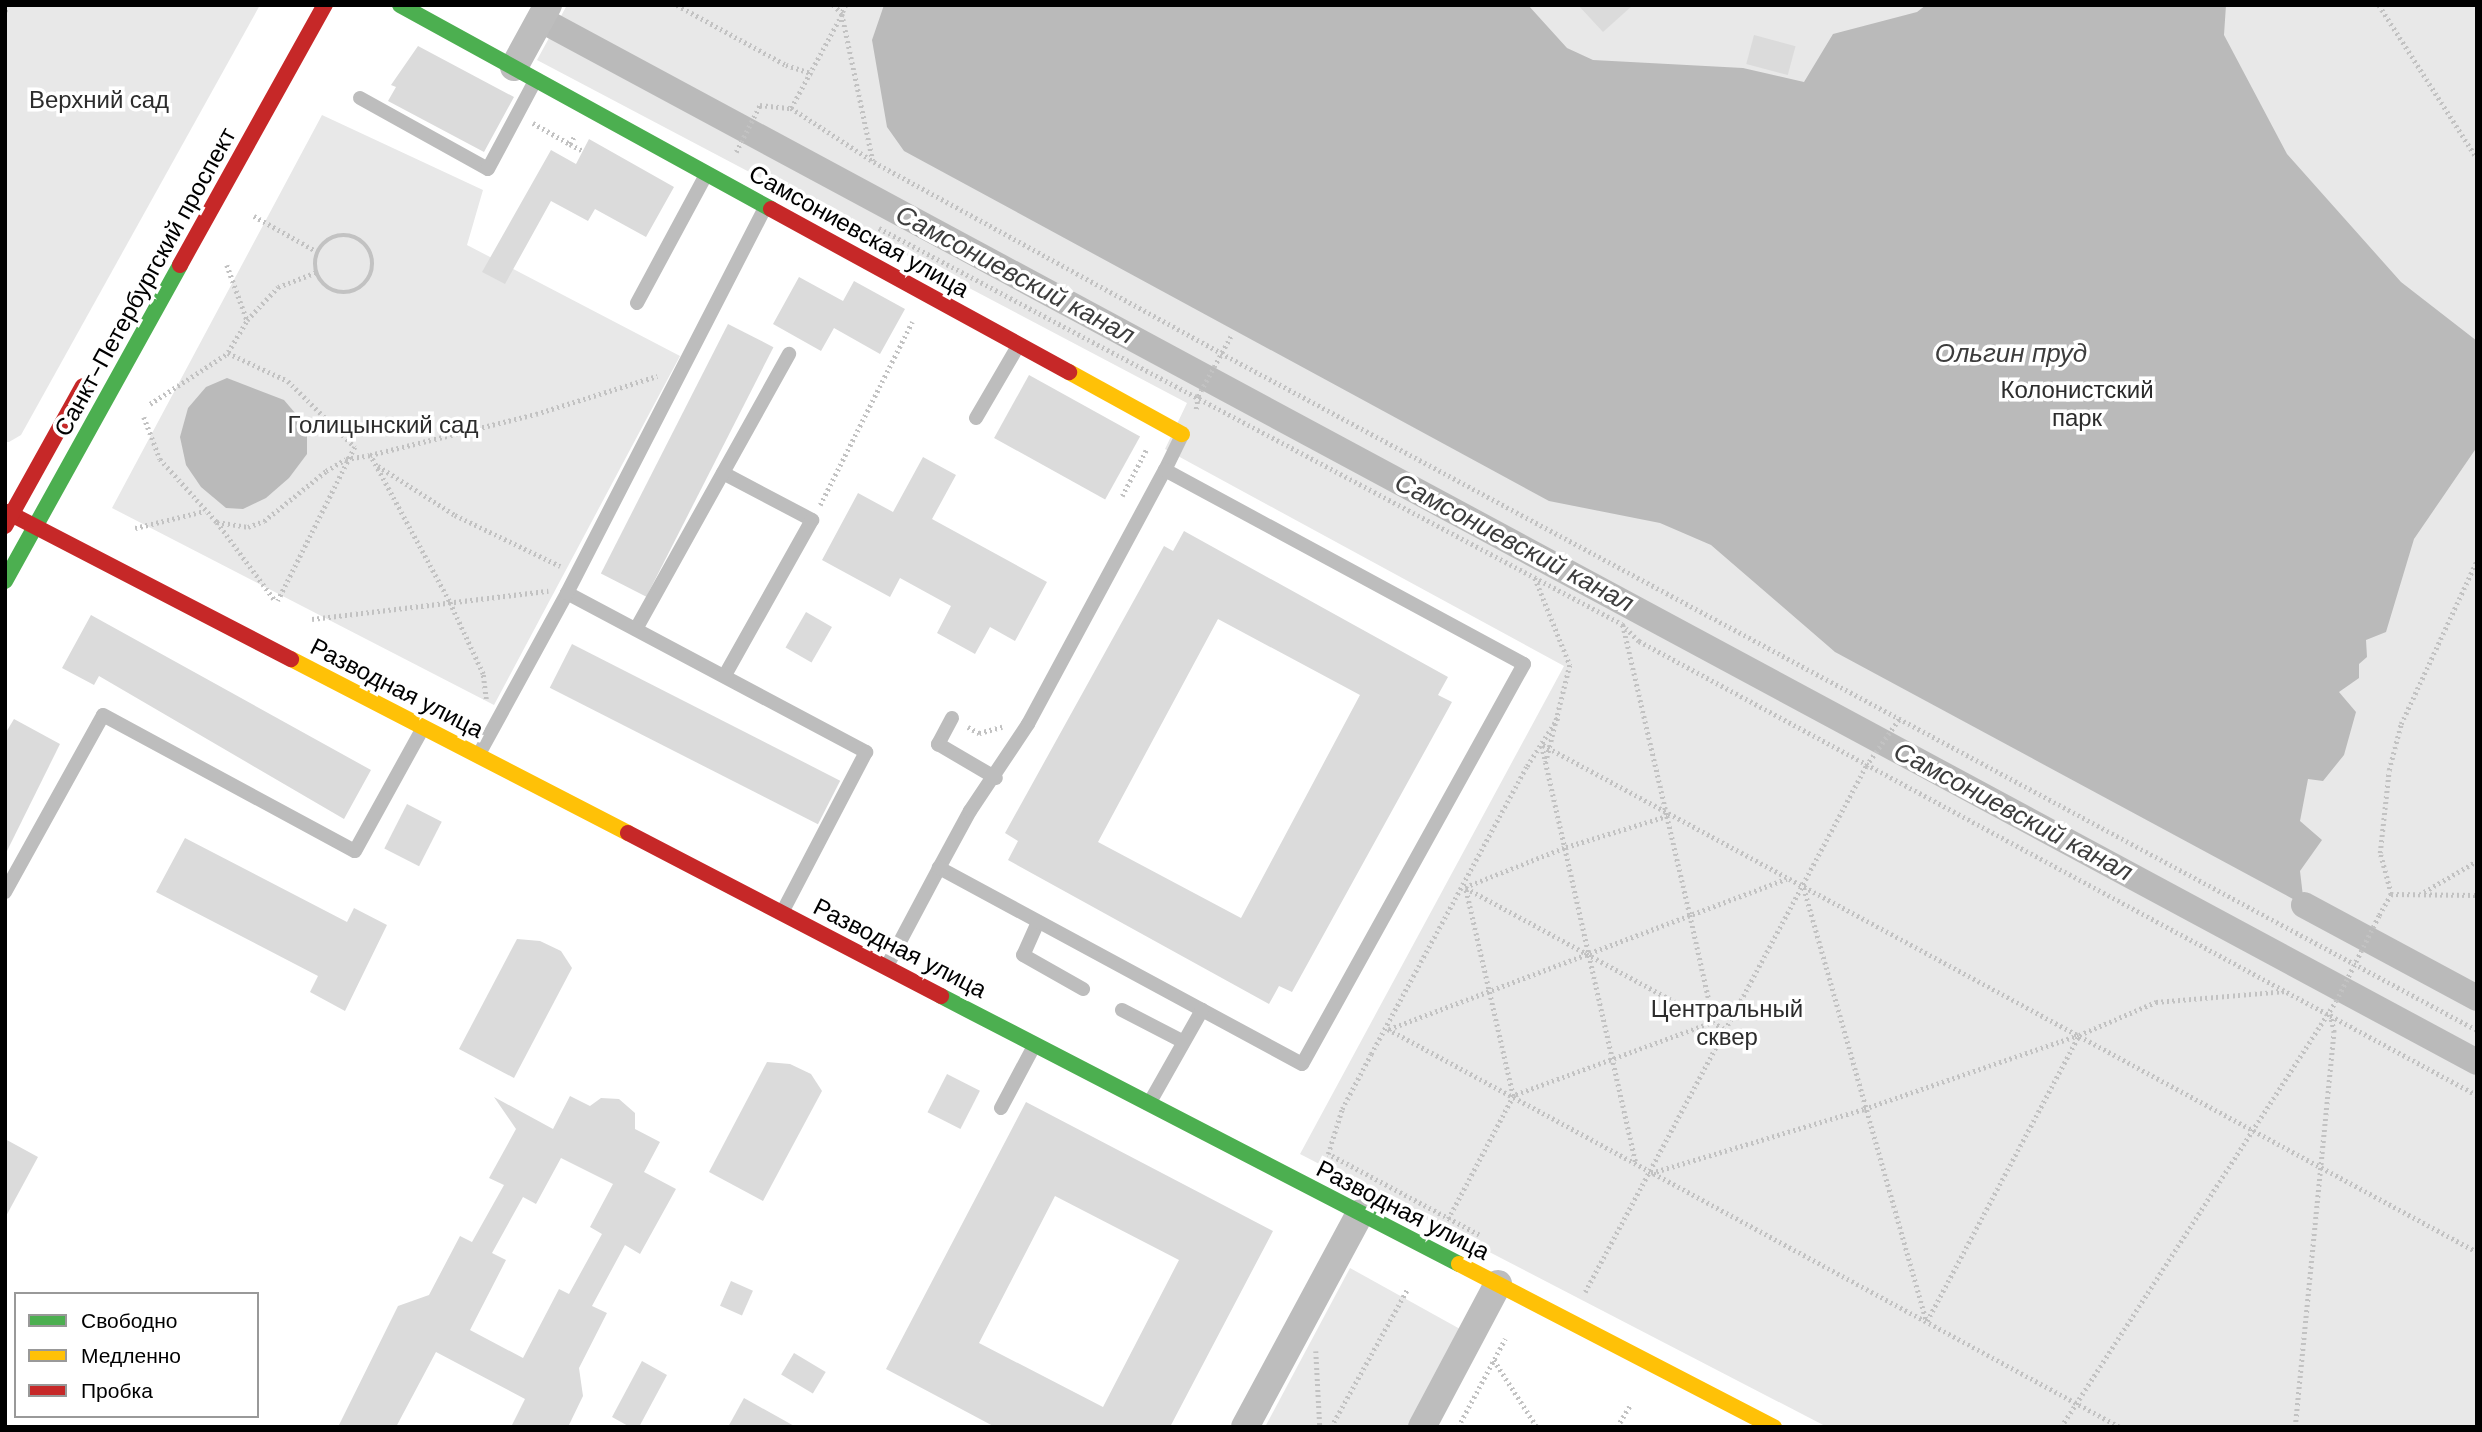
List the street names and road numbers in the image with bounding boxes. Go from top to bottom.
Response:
street label: Санкт-Петербургский проспект [48,123,242,441]
street label: Самсониевская улица [744,158,974,304]
street label: Разводная улица [306,632,488,744]
street label: Разводная улица [809,892,991,1004]
street label: Разводная улица [1312,1154,1494,1266]

